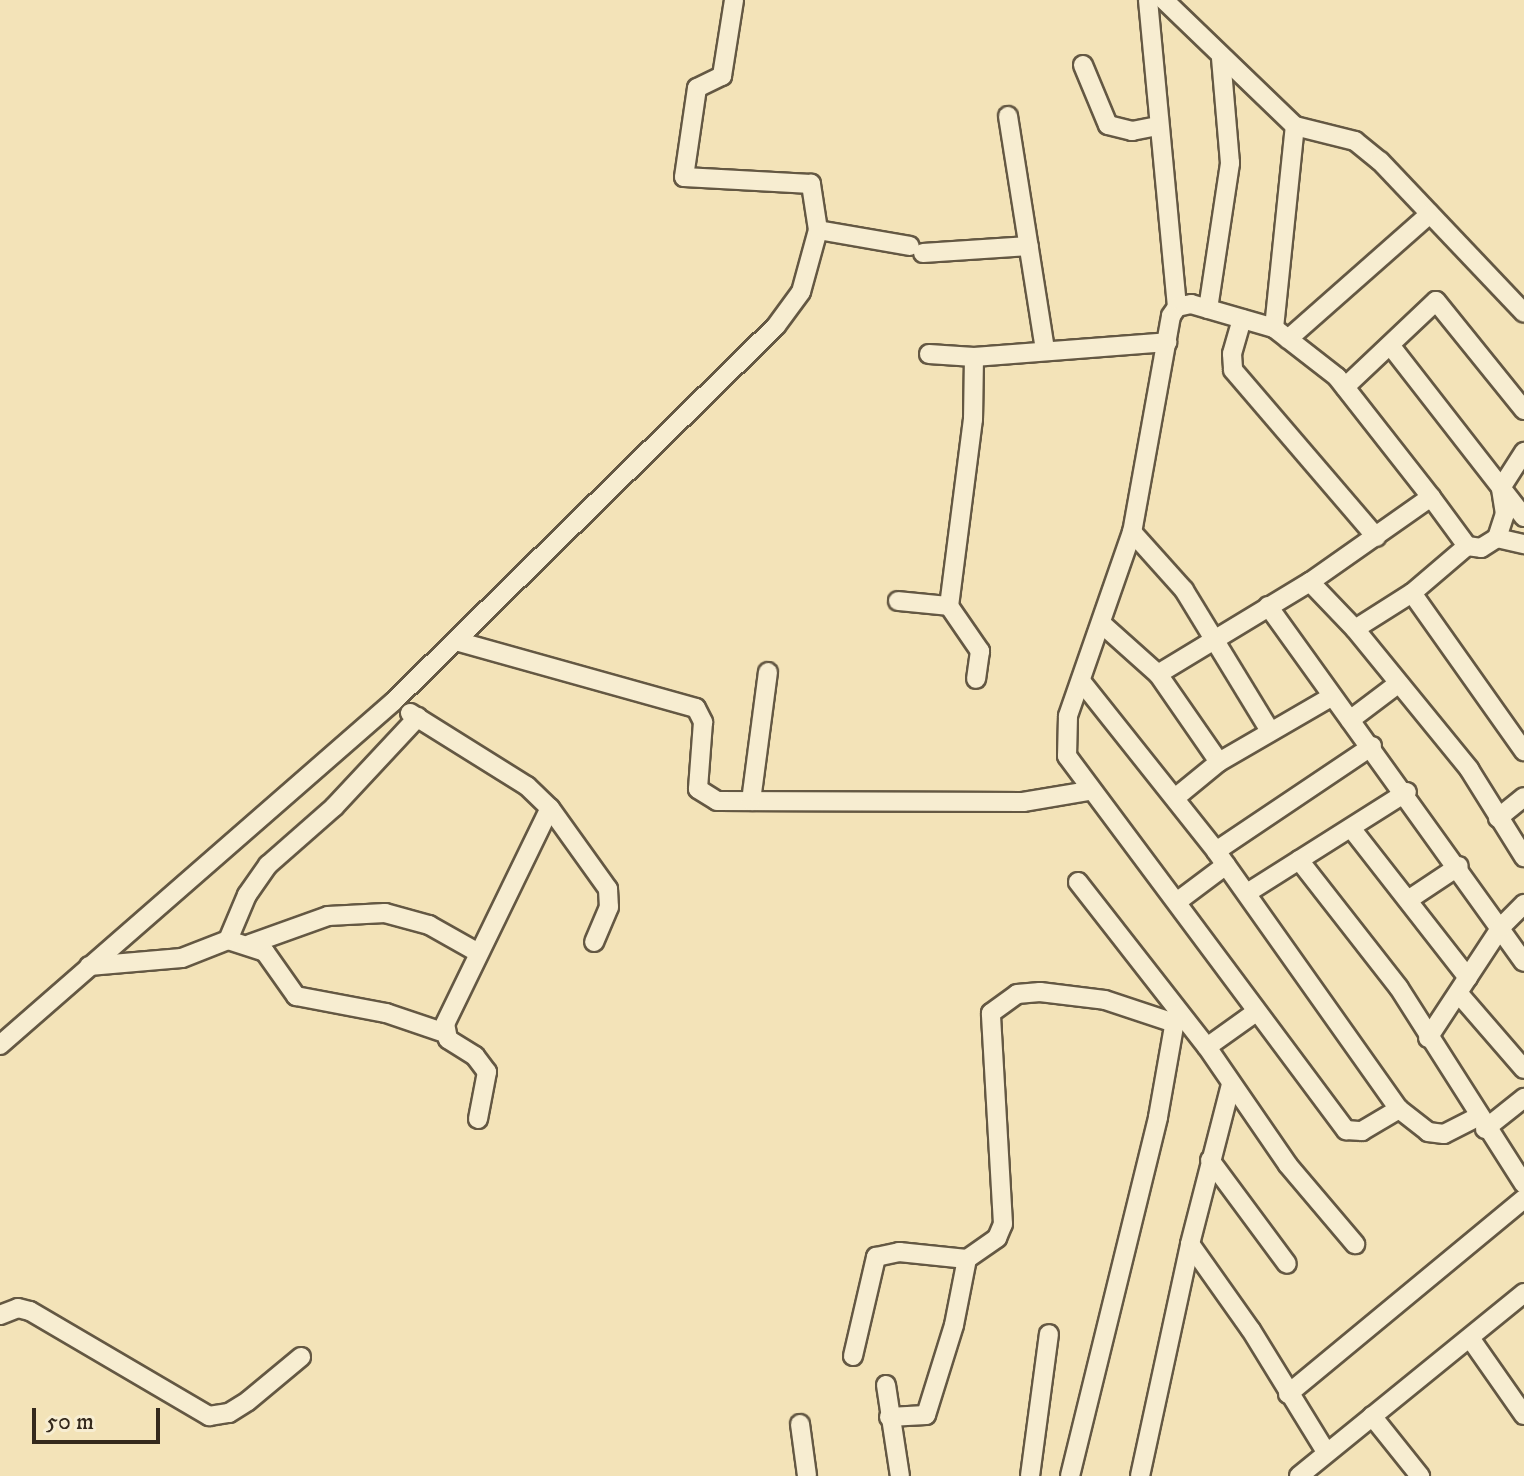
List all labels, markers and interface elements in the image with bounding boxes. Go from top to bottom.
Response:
scale bar [36,1392,164,1442]
text: 50 m [46,1407,94,1437]

